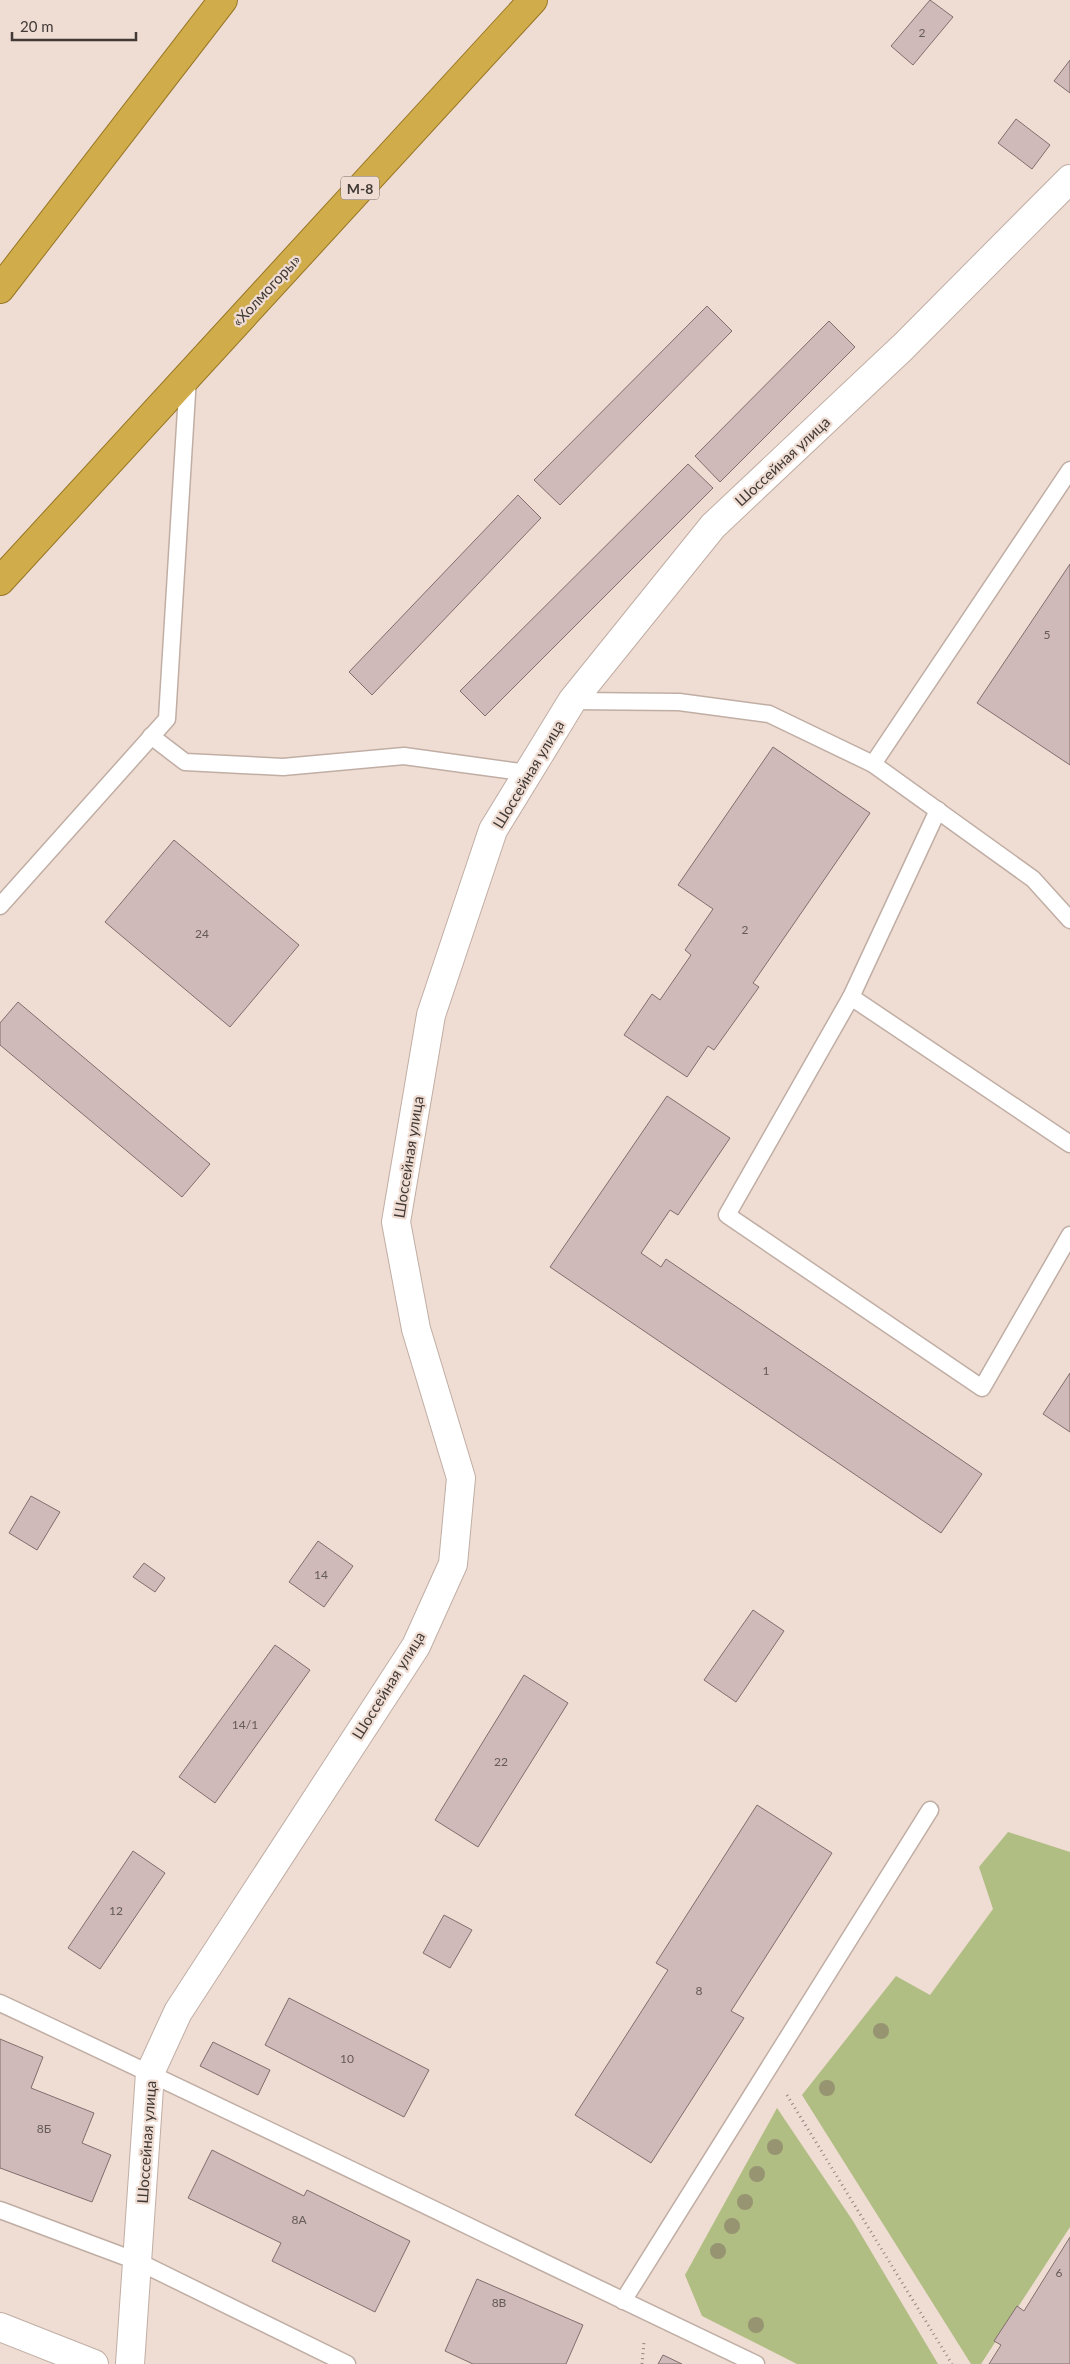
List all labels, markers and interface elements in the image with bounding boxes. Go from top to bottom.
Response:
scale bar [12,10,136,42]
text: 20 m [20,17,54,35]
house number: 2 [919,25,926,40]
road number: М-8 [341,177,379,200]
street label: «Холмогоры» [228,250,304,330]
street label: Шоссейная улица [731,412,833,510]
house number: 5 [1044,627,1051,642]
street label: Шоссейная улица [489,717,567,831]
house number: 2 [742,922,749,937]
house number: 24 [195,926,209,941]
street label: Шоссейная улица [389,1095,427,1219]
house number: 1 [763,1363,770,1378]
house number: 14 [314,1567,328,1582]
street label: Шоссейная улица [348,1628,428,1742]
house number: 14/1 [232,1717,258,1732]
house number: 22 [494,1754,508,1769]
house number: 12 [109,1903,123,1918]
house number: 8 [696,1983,703,1998]
house number: 10 [340,2051,354,2066]
street label: Шоссейная улица [133,2080,159,2204]
house number: 8Б [37,2121,51,2136]
house number: 8А [291,2212,307,2227]
house number: 6 [1056,2265,1063,2280]
house number: 8В [492,2295,507,2310]

